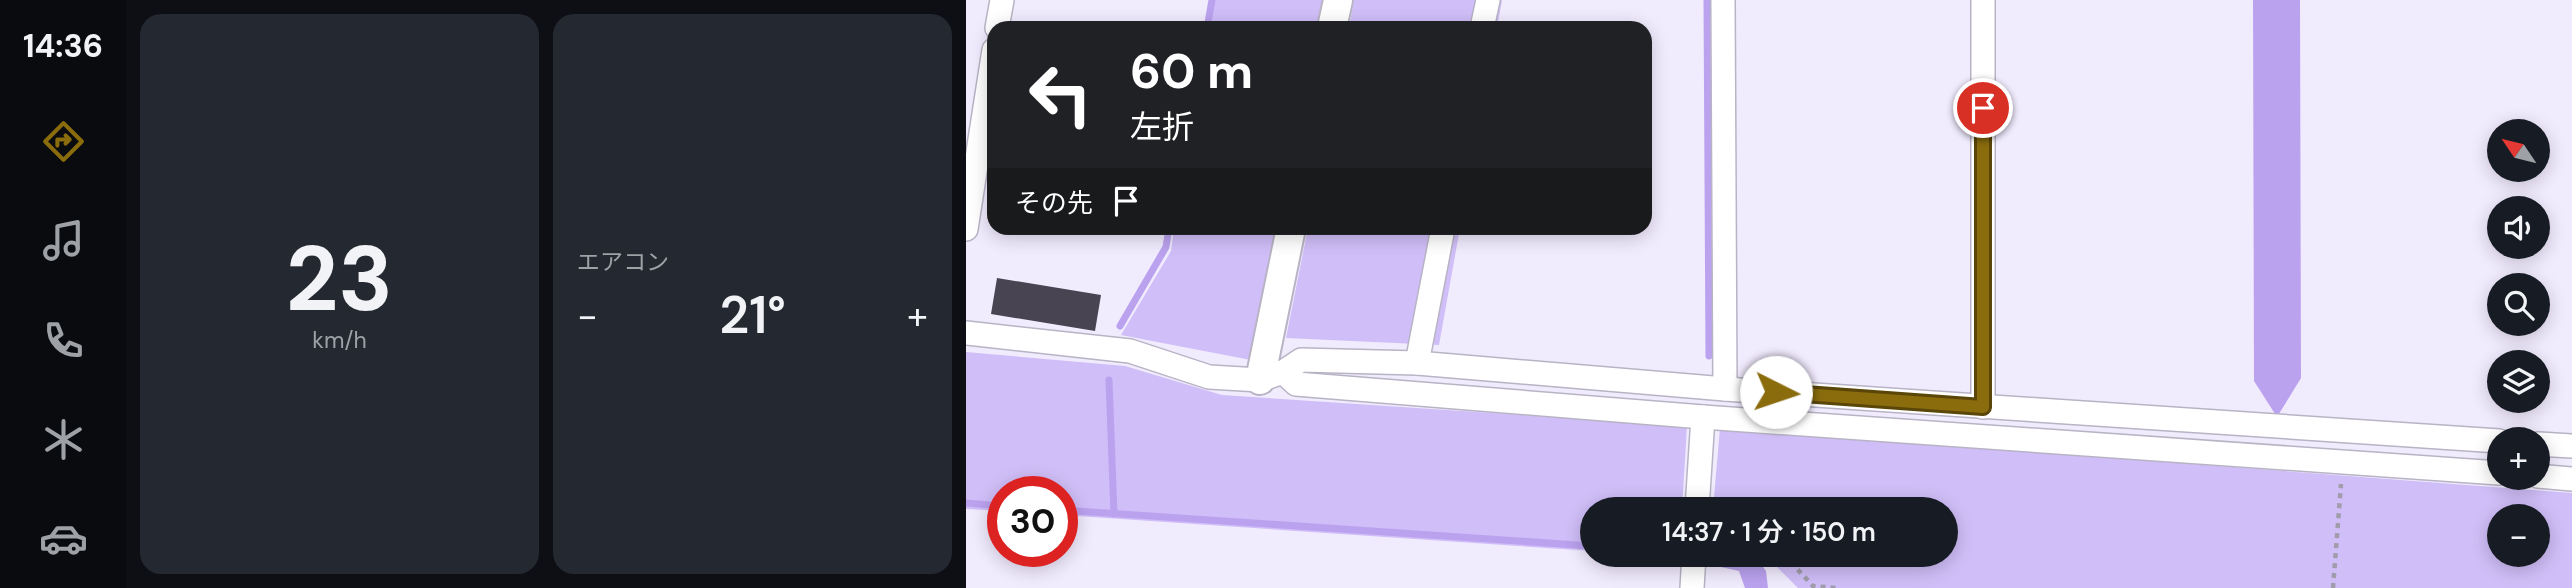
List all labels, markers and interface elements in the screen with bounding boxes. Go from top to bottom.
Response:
text: 14:36 [23,25,103,67]
text: 60 m [1130,39,1253,103]
icon: left [1015,49,1106,140]
pin [1953,78,2013,138]
icon: arrive [1964,89,2002,127]
text: 左折 [1130,106,1194,148]
icon: directions [39,117,88,166]
north arrow [2487,119,2550,182]
map controls [2487,119,2550,567]
icon: arrive [1107,182,1145,220]
text: その先 [1015,186,1093,220]
button: sound [2487,196,2550,259]
icon: music [39,216,88,265]
text: 23 [286,220,393,338]
text: エアコン [577,247,669,277]
button: search [2487,273,2550,336]
text: 21° [719,281,786,349]
text: − [577,291,598,341]
text: + [907,291,928,341]
icon: phone [39,316,88,365]
text: km/h [312,325,367,355]
button: layers [2487,350,2550,413]
position arrow [1739,355,1813,429]
icon: climate [39,415,88,464]
button: + [2487,427,2550,490]
speed limit sign: 30 [987,476,1078,567]
button: − [2487,504,2550,567]
icon: car [39,514,88,563]
text: 14:37 · 1 分 · 150 m [1662,515,1876,549]

